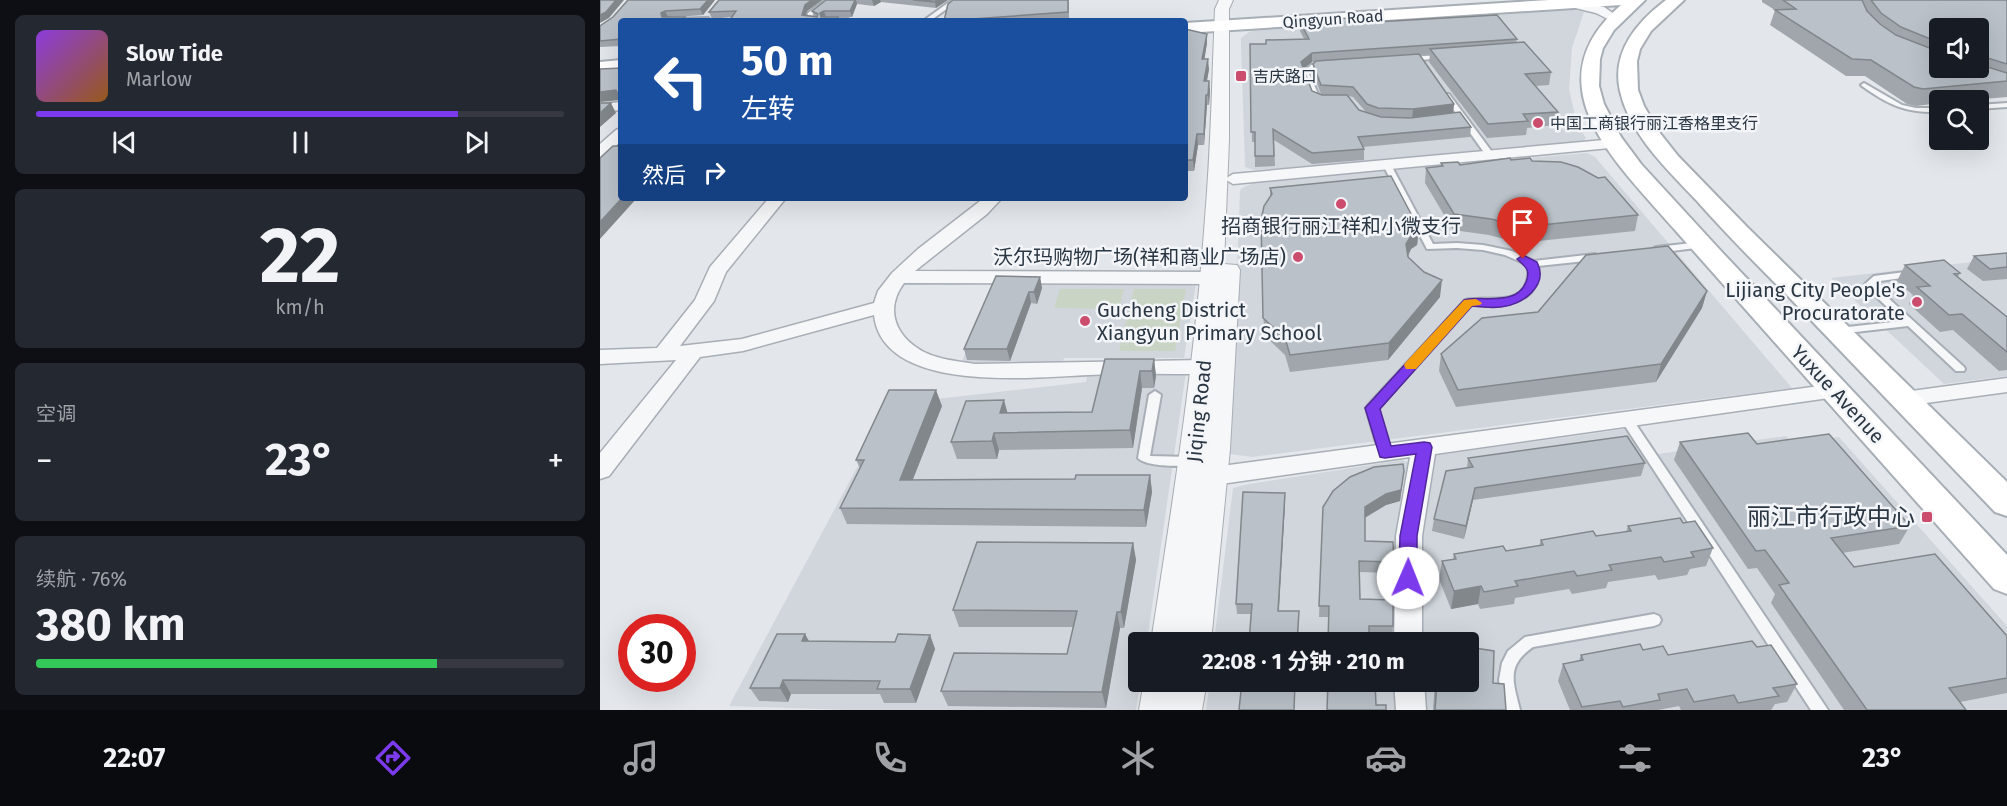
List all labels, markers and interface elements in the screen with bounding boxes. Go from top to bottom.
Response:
street label: Qingyun Road [1282,6,1384,32]
map controls [1929,18,1989,150]
button: sound [1929,18,1989,78]
text: 50 m [741,36,834,86]
text: Slow Tide [126,40,223,67]
icon: left [642,42,720,120]
text: Marlow [126,67,192,91]
place label: 吉庆路口 [1253,67,1317,86]
marker: 吉庆路口 [1234,69,1248,83]
button: search [1929,90,1989,150]
text: 左转 [741,93,795,125]
place label: 中国工商银行丽江香格里支行 [1550,114,1758,133]
marker: 中国工商银行丽江香格里支行 [1531,116,1545,130]
icon: previous [108,126,141,159]
icon: pause [284,126,317,159]
icon: next [460,126,493,159]
icon: right [698,156,731,189]
text: 然后 [642,162,686,189]
marker: 招商银行丽江祥和小微支行 [1334,197,1348,211]
pin [1497,197,1548,259]
icon: arrive [1506,206,1539,239]
text: 22 [260,209,340,303]
place label: 招商银行丽江祥和小微支行 [1221,214,1461,238]
place label: 沃尔玛购物广场(祥和商业广场店) [993,245,1286,269]
marker: 沃尔玛购物广场(祥和商业广场店) [1291,250,1305,264]
place label: Lijiang City People's Procuratorate [1725,278,1905,325]
text: km/h [275,295,325,319]
marker: Lijiang City People's Procuratorate [1910,295,1924,309]
place label: Gucheng District Xiangyun Primary School [1097,298,1322,345]
marker: Gucheng District Xiangyun Primary School [1078,314,1092,328]
street label: Yuxue Avenue [1786,340,1890,448]
street label: Jiqing Road [1182,359,1216,463]
text: 空调 [36,402,76,426]
text: 23° [265,433,335,487]
text: − [36,441,53,481]
text: + [548,441,564,481]
place label: 丽江市行政中心 [1747,503,1915,531]
marker: 丽江市行政中心 [1920,510,1934,524]
position arrow [1376,546,1440,610]
text: 续航 · 76% [36,567,127,591]
text: 380 km [36,598,185,652]
speed limit sign: 30 [618,614,696,692]
text: 22:08 · 1 分钟 · 210 m [1202,648,1405,675]
icon: directions [372,737,414,779]
icon: music [620,737,662,779]
icon: phone [869,737,911,779]
icon: climate [1117,737,1159,779]
icon: car [1365,737,1407,779]
icon: filters [1614,737,1656,779]
text: 22:07 [103,742,165,774]
text: 23° [1862,742,1904,774]

